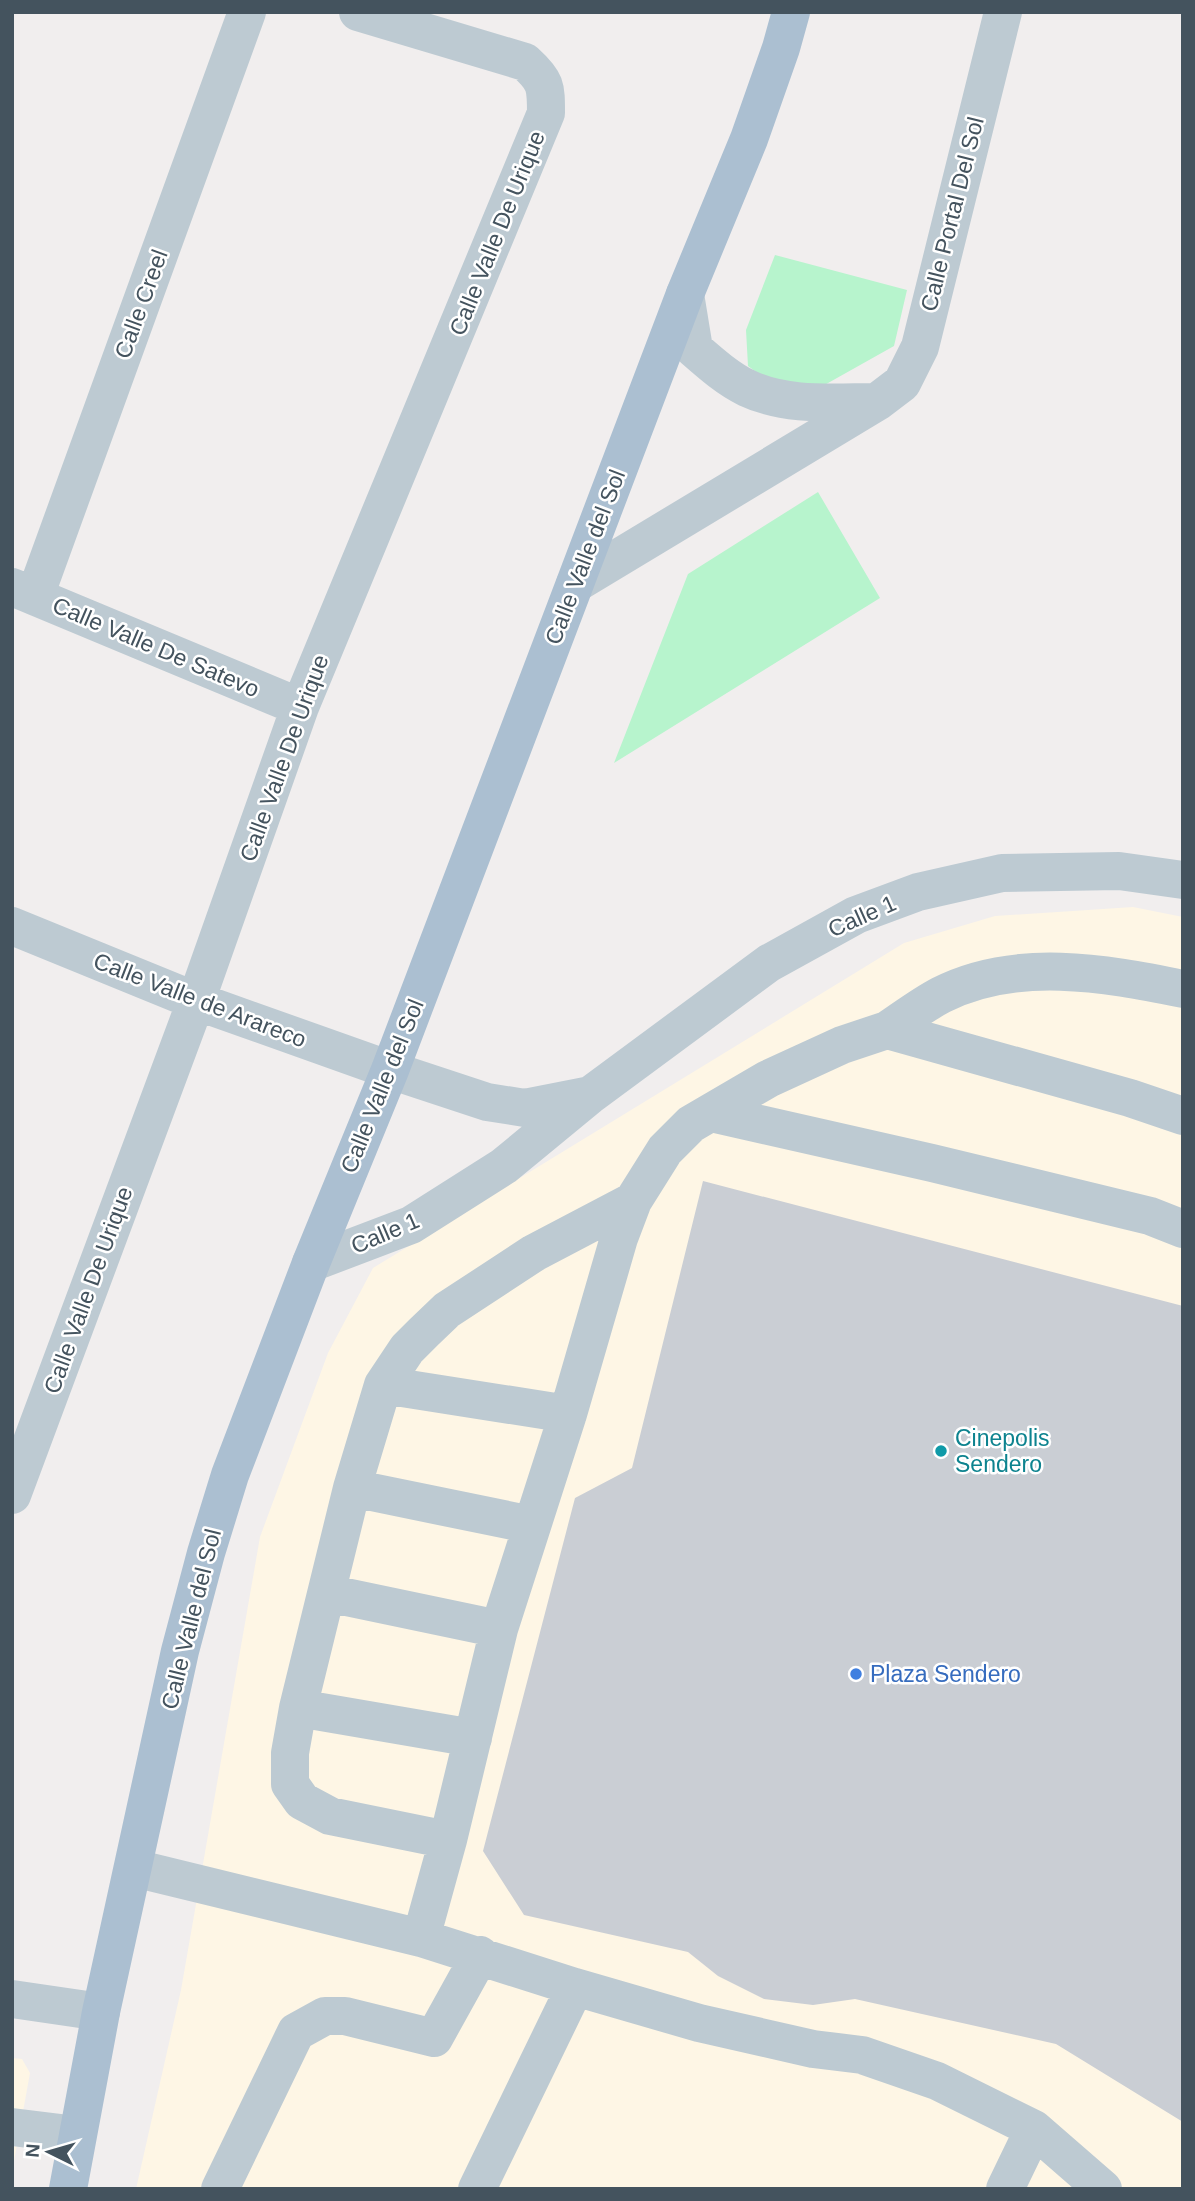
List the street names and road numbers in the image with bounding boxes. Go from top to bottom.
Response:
street label: Calle Portal Del Sol [915,114,989,314]
street label: Calle Valle De Urique [444,127,550,339]
street label: Calle Creel [109,246,173,362]
street label: Calle Valle del Sol [540,466,630,648]
street label: Calle Valle De Satevo [49,592,263,702]
street label: Calle Valle De Urique [234,651,334,865]
street label: Calle 1 [824,890,900,942]
street label: Calle Valle de Arareco [90,947,310,1053]
street label: Calle Valle del Sol [335,995,429,1177]
street label: Calle Valle De Urique [38,1183,138,1397]
street label: Calle 1 [347,1207,423,1259]
street label: Calle Valle del Sol [156,1526,226,1712]

